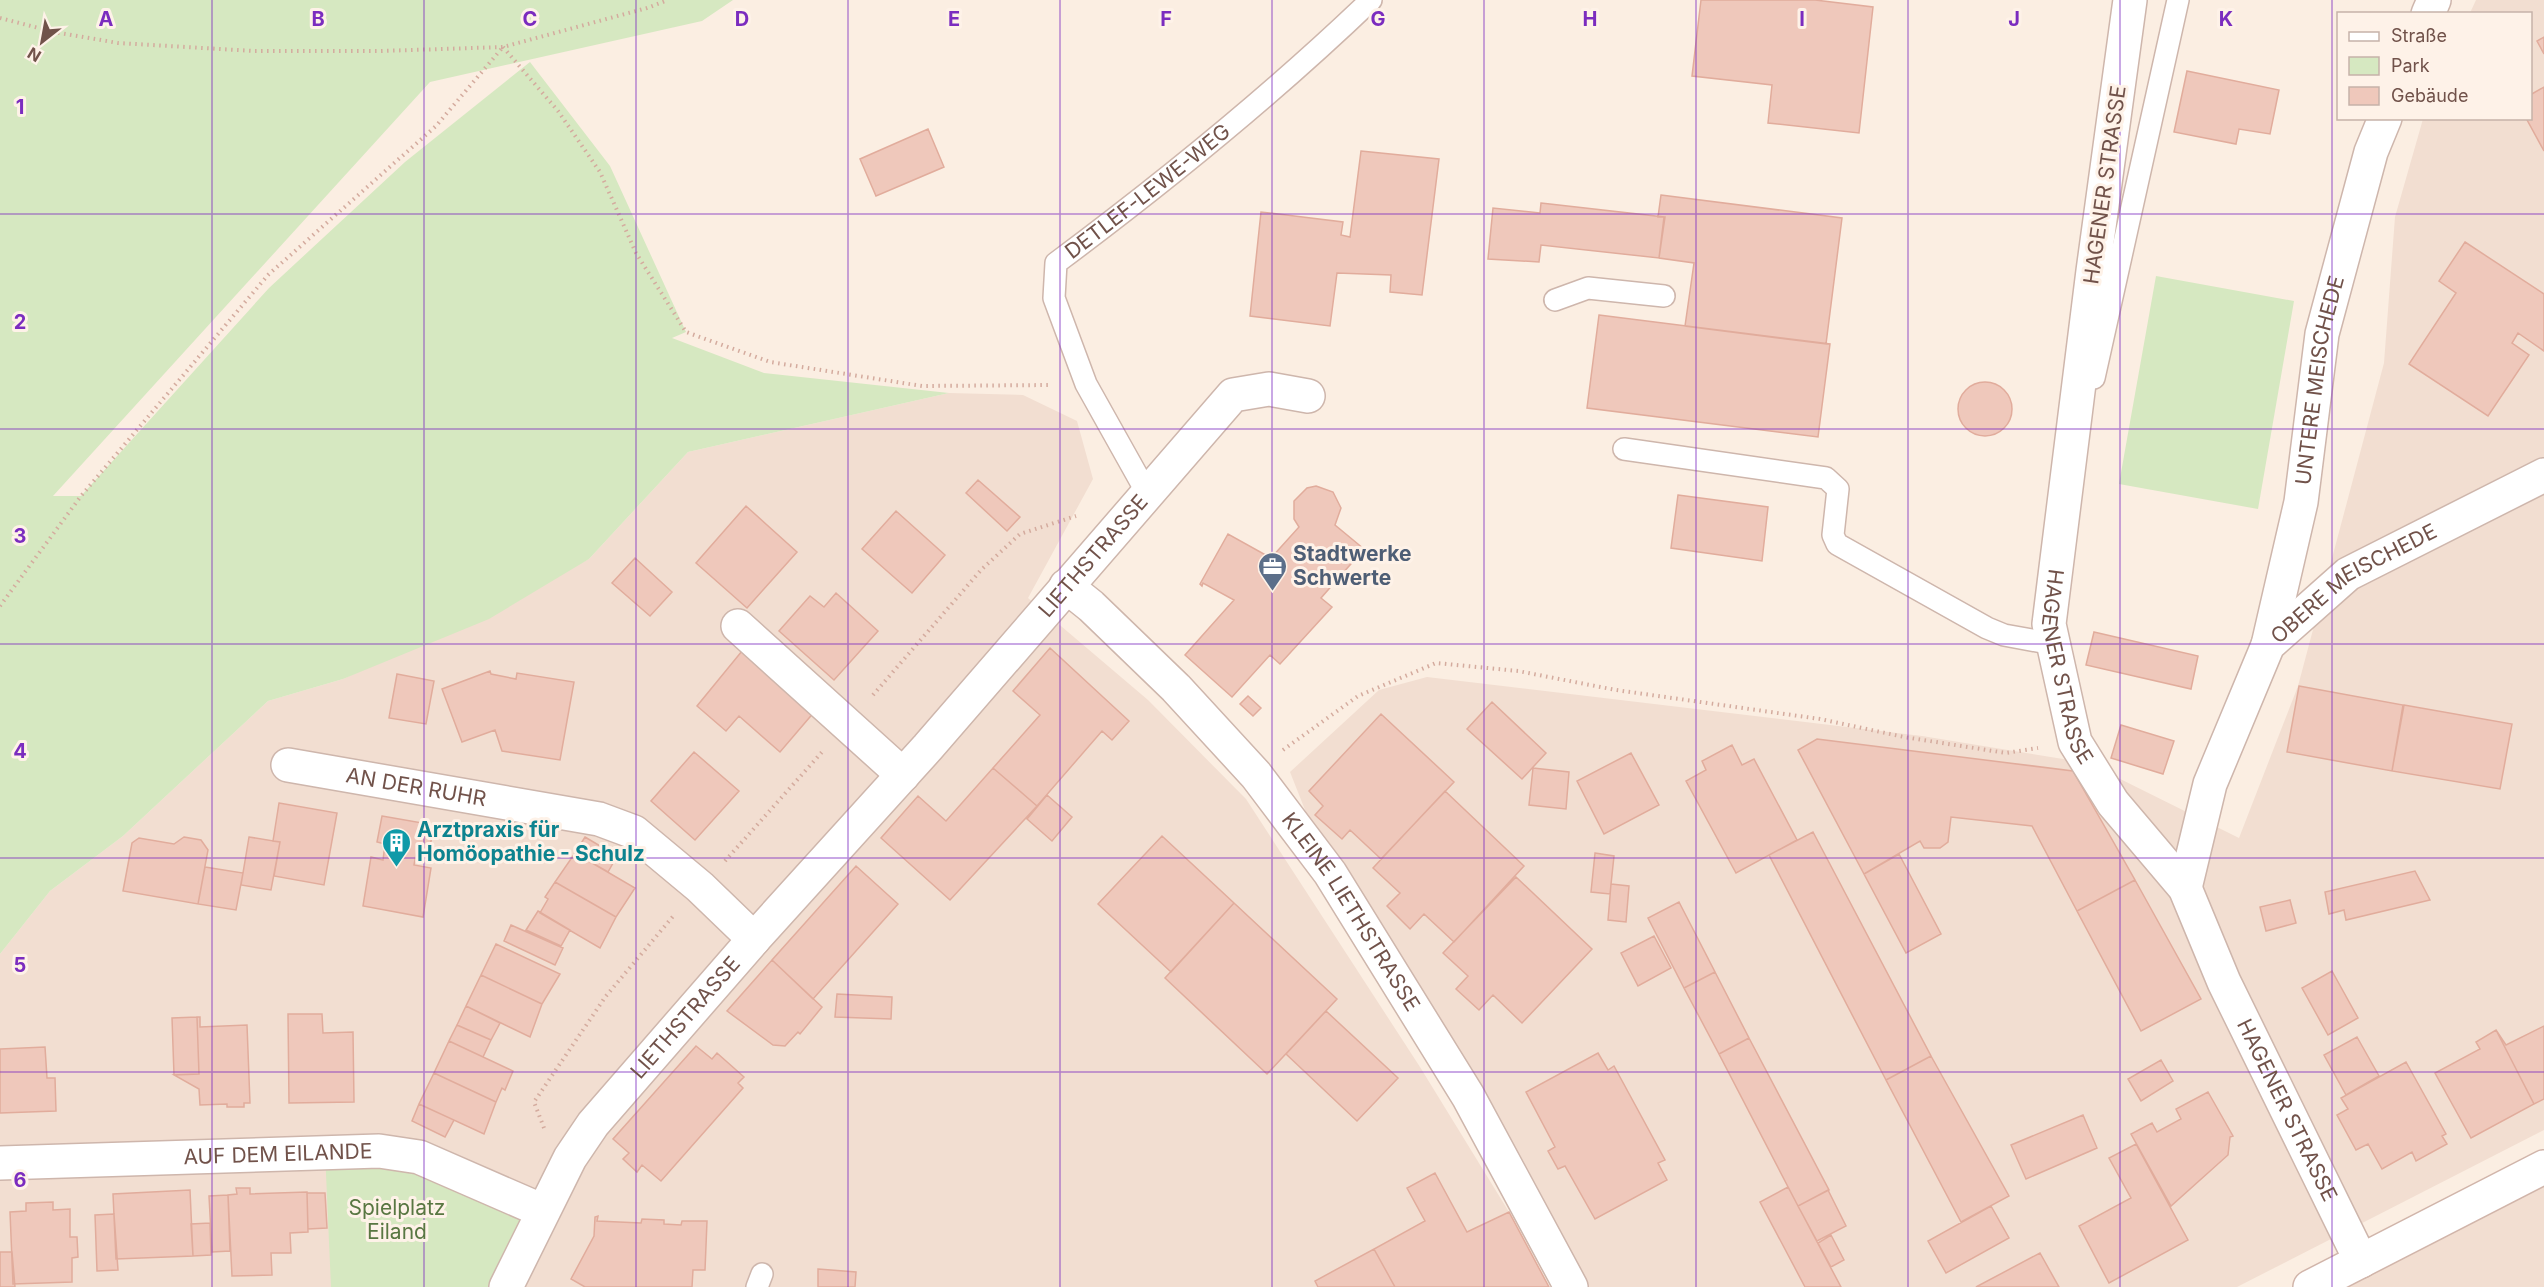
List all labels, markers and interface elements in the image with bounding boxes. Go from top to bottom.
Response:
text: A [99,7,114,31]
text: B [311,7,325,31]
text: C [523,7,537,31]
text: D [735,7,749,31]
text: E [948,7,960,31]
text: F [1160,7,1172,31]
text: G [1370,7,1386,31]
text: H [1583,7,1597,31]
text: I [1799,7,1805,31]
text: J [2008,7,2020,31]
text: K [2219,7,2233,31]
north arrow [12,12,72,72]
legend [2337,12,2532,120]
text: Straße [2391,25,2447,46]
text: N [24,43,45,67]
text: Park [2391,55,2430,76]
street label: HAGENER STRASSE [2078,84,2131,286]
text: Gebäude [2391,85,2468,106]
text: 1 [16,95,24,119]
street label: DETLEF-LEWE-WEG [1060,118,1235,264]
street label: UNTERE MEISCHEDE [2290,273,2349,486]
text: 2 [14,310,26,334]
street label: LIETHSTRASSE [1033,489,1153,622]
street label: OBERE MEISCHEDE [2265,518,2441,649]
text: 3 [14,524,26,548]
place label: Stadtwerke Schwerte [1293,541,1412,590]
office icon: Stadtwerke Schwerte [1256,550,1288,592]
street label: HAGENER STRASSE [2037,568,2099,769]
text: 4 [13,739,27,763]
street label: AN DER RUHR [344,762,488,811]
street label: KLEINE LIETHSTRASSE [1277,807,1425,1016]
place label: Arztpraxis für Homöopathie - Schulz [417,817,645,866]
building icon: Arztpraxis für Homöopathie - Schulz [380,826,412,868]
street label: LIETHSTRASSE [625,951,745,1084]
text: 5 [14,953,26,977]
street label: HAGENER STRASSE [2232,1015,2343,1205]
street label: AUF DEM EILANDE [183,1138,373,1169]
text: 6 [14,1168,27,1192]
park label: Spielplatz Eiland [349,1195,445,1244]

